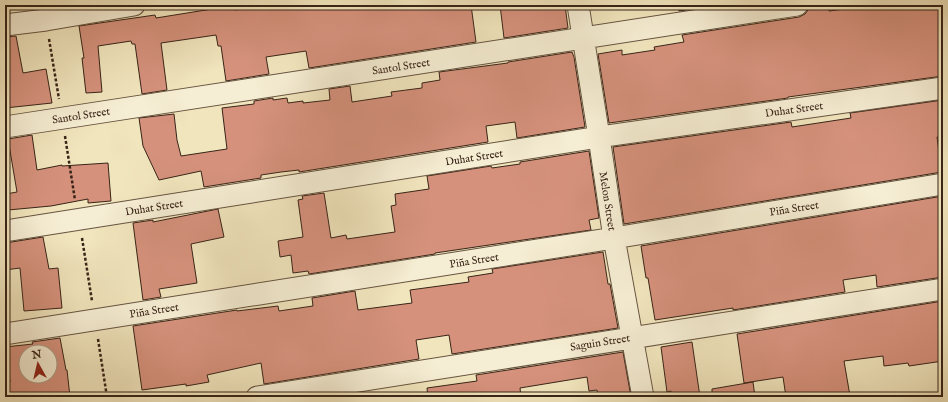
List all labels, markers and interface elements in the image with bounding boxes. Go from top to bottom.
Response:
street label: Santol Street [371,55,431,78]
street label: Duhat Street [764,99,824,121]
street label: Santol Street [51,104,111,127]
street label: Duhat Street [444,146,504,169]
street label: Melon Street [595,171,619,232]
street label: Duhat Street [124,196,184,219]
street label: Piña Street [769,198,820,220]
street label: Piña Street [449,250,500,272]
street label: Piña Street [129,300,180,322]
street label: Saguin Street [569,331,631,355]
north arrow [18,344,58,384]
text: N [30,347,43,363]

